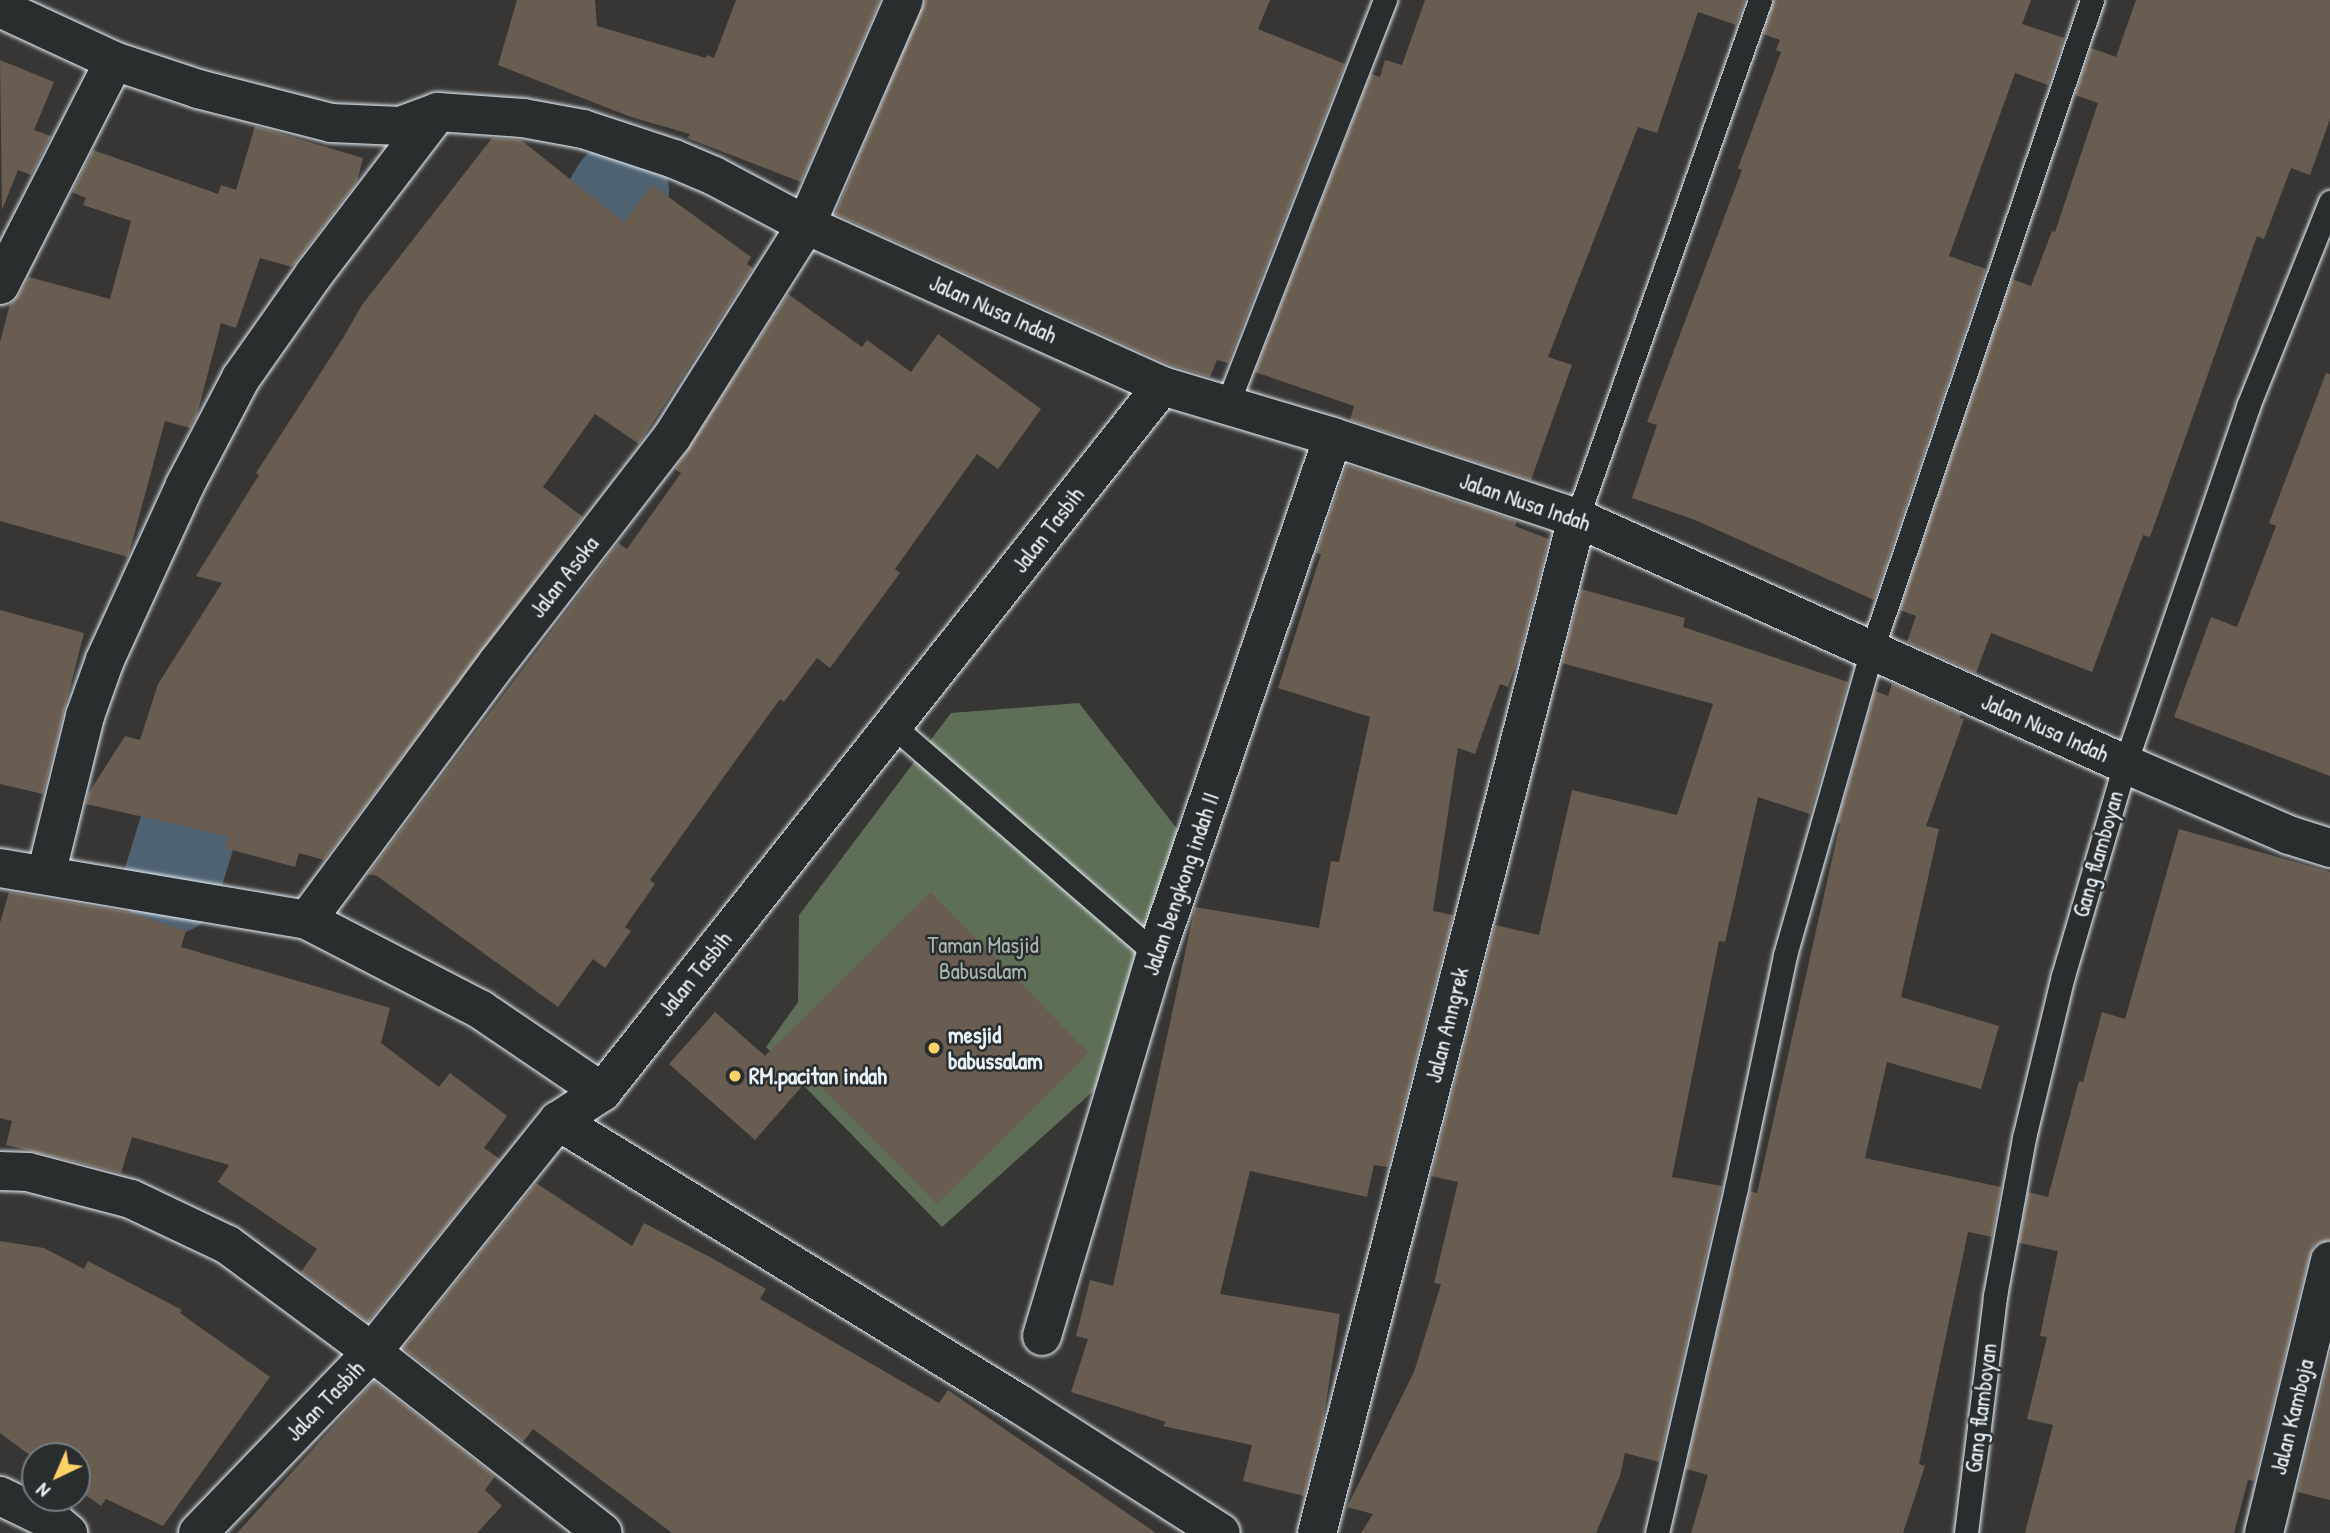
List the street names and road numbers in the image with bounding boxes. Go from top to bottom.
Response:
street label: Jalan Nusa Indah [925,269,1061,349]
street label: Jalan Nusa Indah [1456,467,1594,537]
street label: Jalan Tasbih [1006,482,1090,578]
street label: Jalan Asoka [523,531,605,623]
street label: Jalan Nusa Indah [1977,688,2113,768]
street label: Gang flamboyan [2067,788,2129,920]
street label: Jalan bengkong indah II [1137,789,1225,979]
street label: Jalan Tasbih [652,926,738,1022]
street label: Jalan Anngrek [1419,964,1475,1086]
street label: Gang flamboyan [1959,1342,2003,1474]
street label: Jalan Tasbih [280,1355,370,1447]
street label: Jalan Kamboja [2264,1356,2320,1478]

